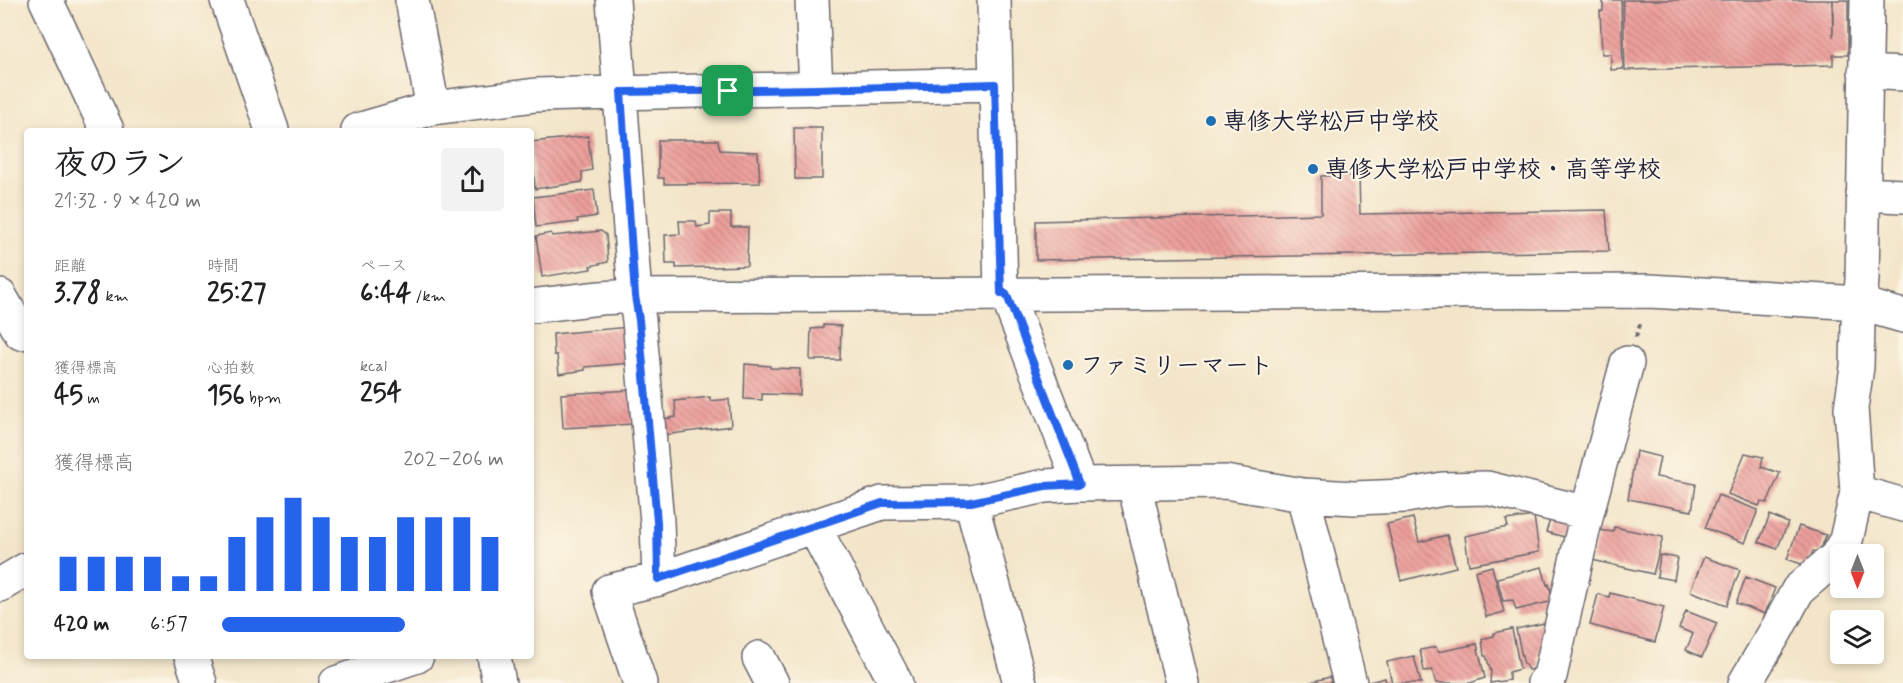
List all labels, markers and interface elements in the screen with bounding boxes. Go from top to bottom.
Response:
pin [702,65,753,116]
icon: arrive [711,74,744,107]
place label: 専修大学松戸中学校 [1223,107,1439,138]
marker: 専修大学松戸中学校 [1204,114,1218,128]
text: 夜のラン [54,143,186,187]
button: share [441,148,504,211]
place label: 専修大学松戸中学校・高等学校 [1325,155,1661,186]
marker: 専修大学松戸中学校・高等学校 [1306,162,1320,176]
text: 21:32 · 9 × 420 m [54,188,201,215]
text: 距離 [54,256,86,277]
text: 時間 [207,256,239,277]
text: ペース [360,256,407,277]
text: 3.78 [54,277,101,311]
text: 25:27 [207,277,266,311]
text: 6:44 [360,277,411,311]
text: km [101,286,129,307]
text: /km [411,286,446,307]
place label: ファミリーマート [1080,351,1273,382]
text: kcal [360,356,387,377]
text: 獲得標高 [54,358,118,379]
text: 心拍数 [207,358,255,379]
marker: ファミリーマート [1061,358,1075,372]
text: 254 [360,377,402,411]
text: 45 [54,379,83,413]
text: 156 [207,379,245,413]
text: m [83,388,100,409]
text: bpm [245,388,281,409]
text: 202–206 m [403,446,504,473]
text: 獲得標高 [54,450,134,477]
north arrow [1830,544,1884,598]
map controls [1830,544,1884,664]
button: layers [1830,610,1884,664]
text: 420 m [54,611,110,638]
text: 6:57 [150,611,188,638]

